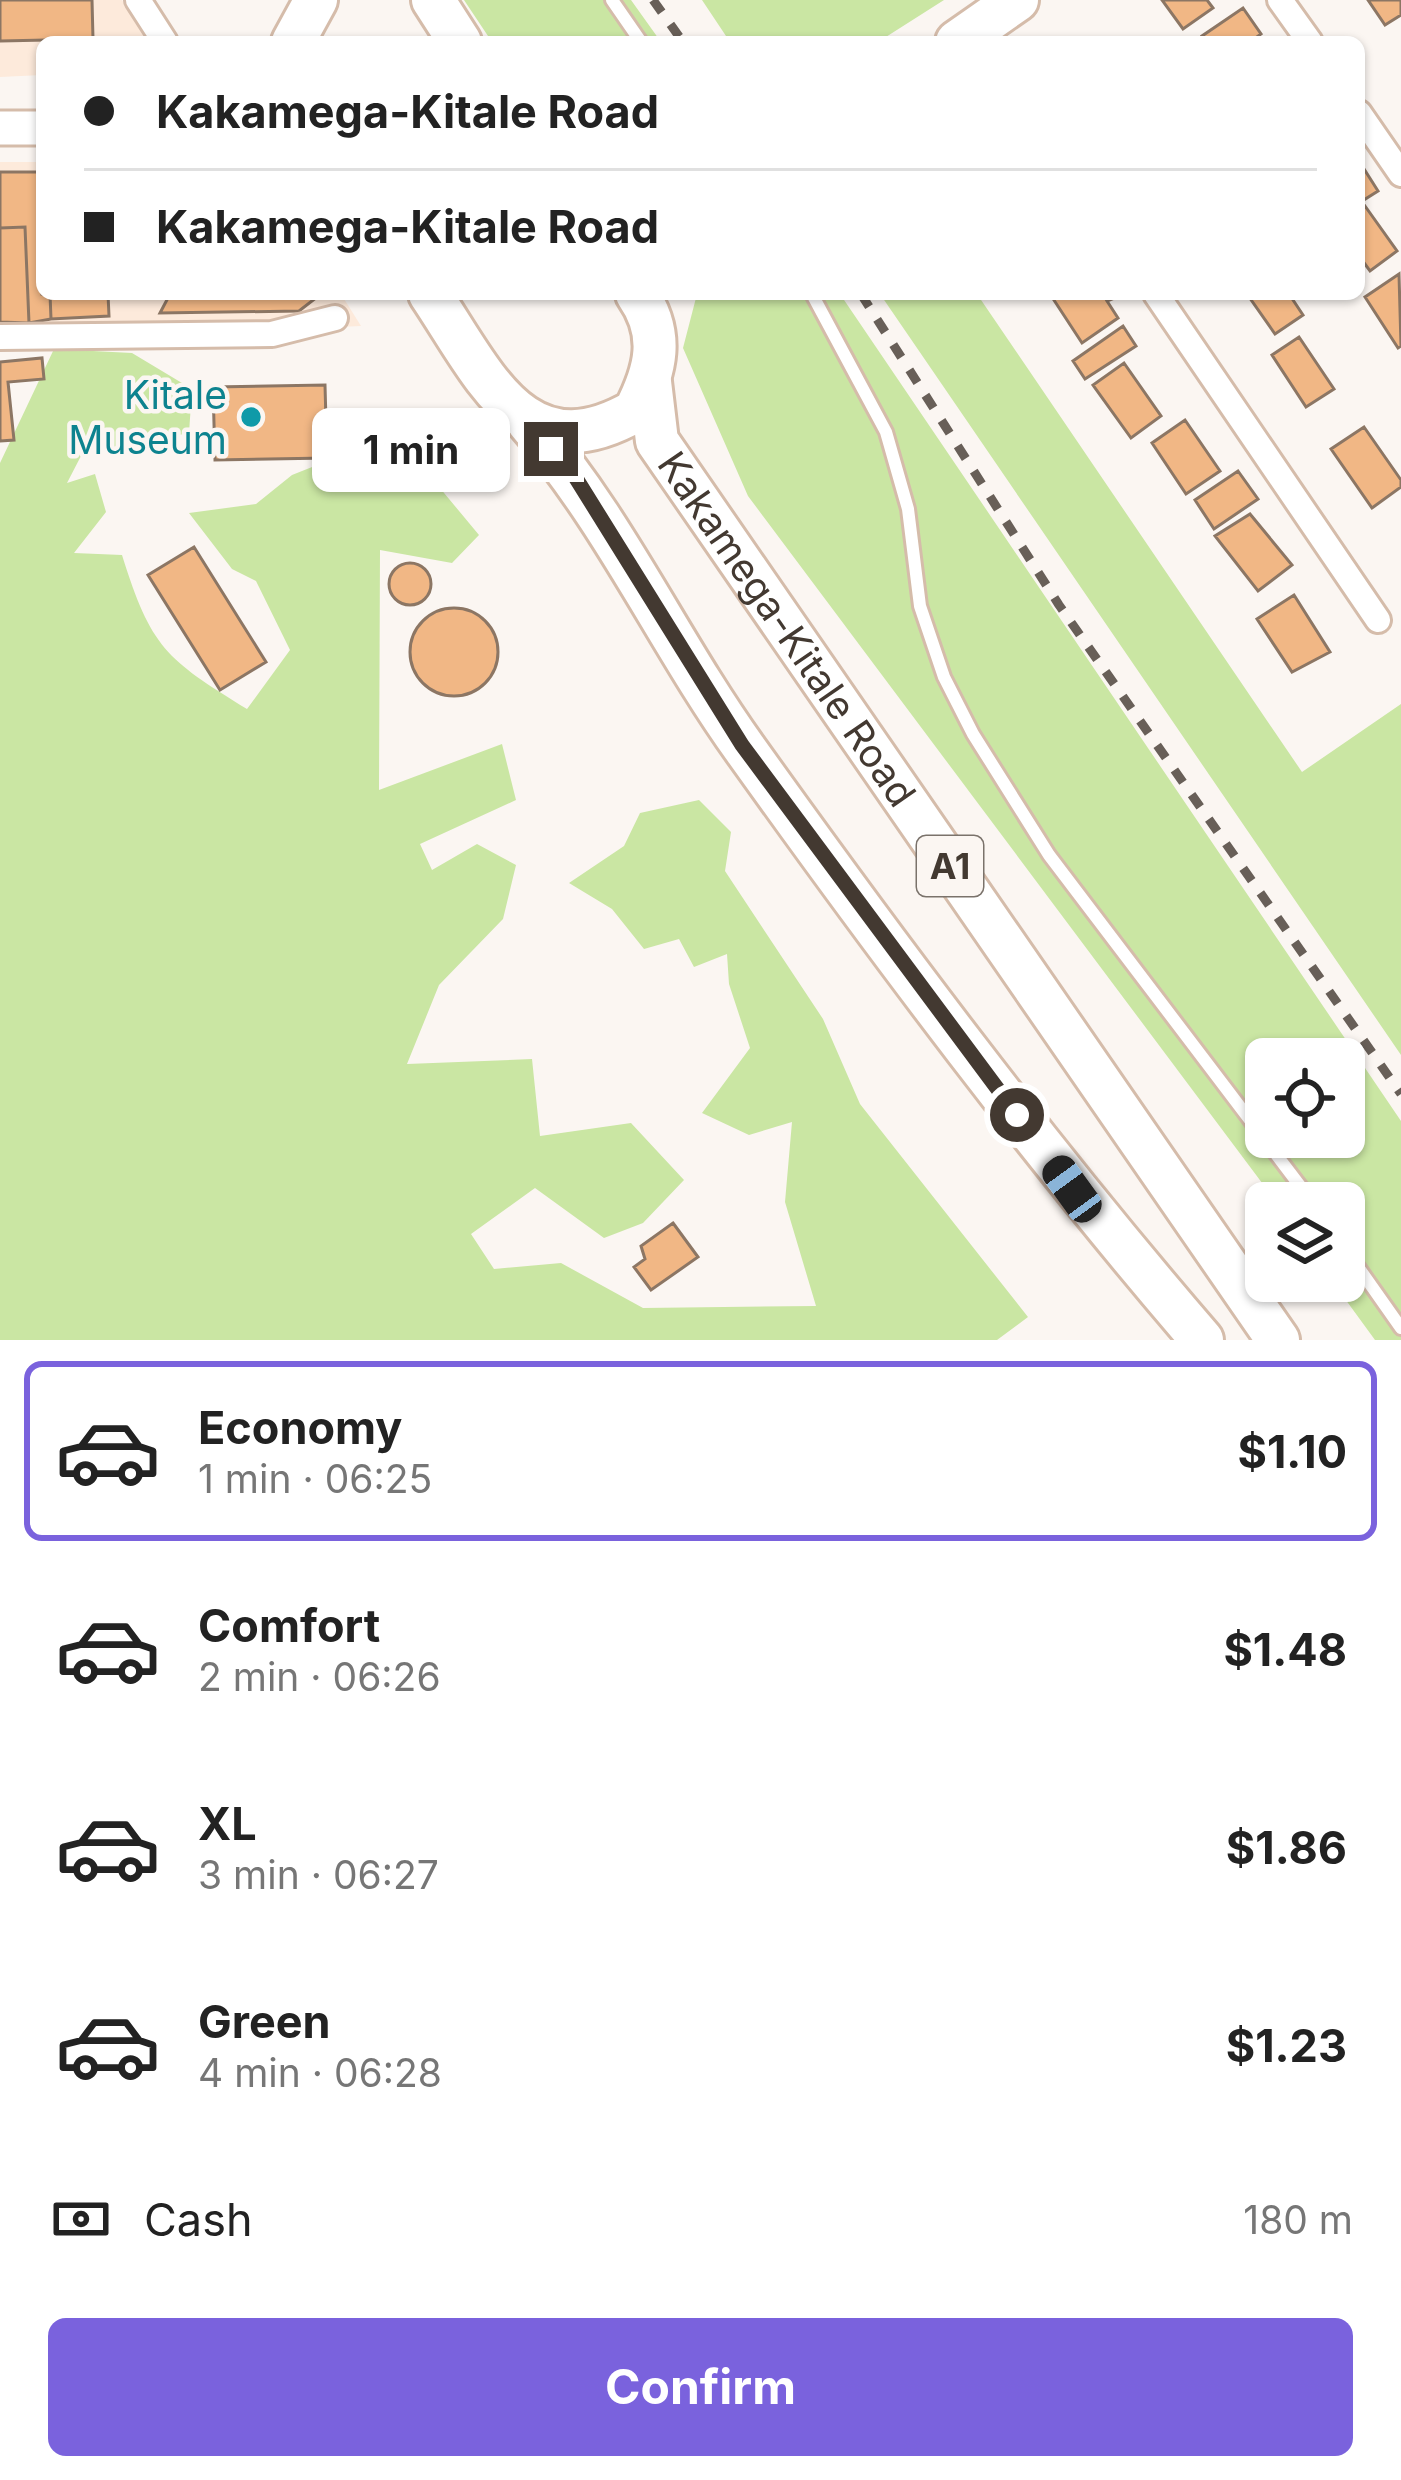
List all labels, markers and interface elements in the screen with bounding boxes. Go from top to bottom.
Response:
text: Kakamega-Kitale Road [156,84,659,139]
text: Kakamega-Kitale Road [156,199,659,254]
place label: Kitale Museum [68,371,227,463]
marker: Kitale Museum [238,404,264,430]
callout: 1 min [311,407,509,491]
route end [524,422,578,476]
text: 1 min [363,426,459,473]
street label: Kakamega-Kitale Road [648,442,926,815]
road number: A1 [917,836,983,896]
map controls [1245,1038,1365,1302]
button: locate [1245,1038,1365,1158]
route start [990,1088,1044,1142]
car [1036,1149,1108,1229]
button: layers [1245,1182,1365,1302]
icon: car [54,1397,162,1505]
text: Economy [198,1400,402,1455]
text: $1.10 [1237,1424,1347,1479]
text: 1 min · 06:25 [198,1455,432,1502]
icon: car [54,1595,162,1703]
text: Comfort [198,1598,380,1653]
text: $1.48 [1223,1622,1347,1677]
text: 2 min · 06:26 [198,1653,441,1700]
icon: car [54,1793,162,1901]
text: XL [198,1796,257,1851]
text: $1.86 [1226,1820,1347,1875]
text: 3 min · 06:27 [198,1851,439,1898]
icon: car [54,1991,162,2099]
text: Green [198,1994,331,2049]
text: $1.23 [1226,2018,1347,2073]
text: 4 min · 06:28 [198,2049,442,2096]
icon: cash [48,2186,114,2252]
text: Cash [144,2192,253,2247]
text: 180 m [1243,2196,1353,2243]
button: Confirm [48,2318,1353,2456]

